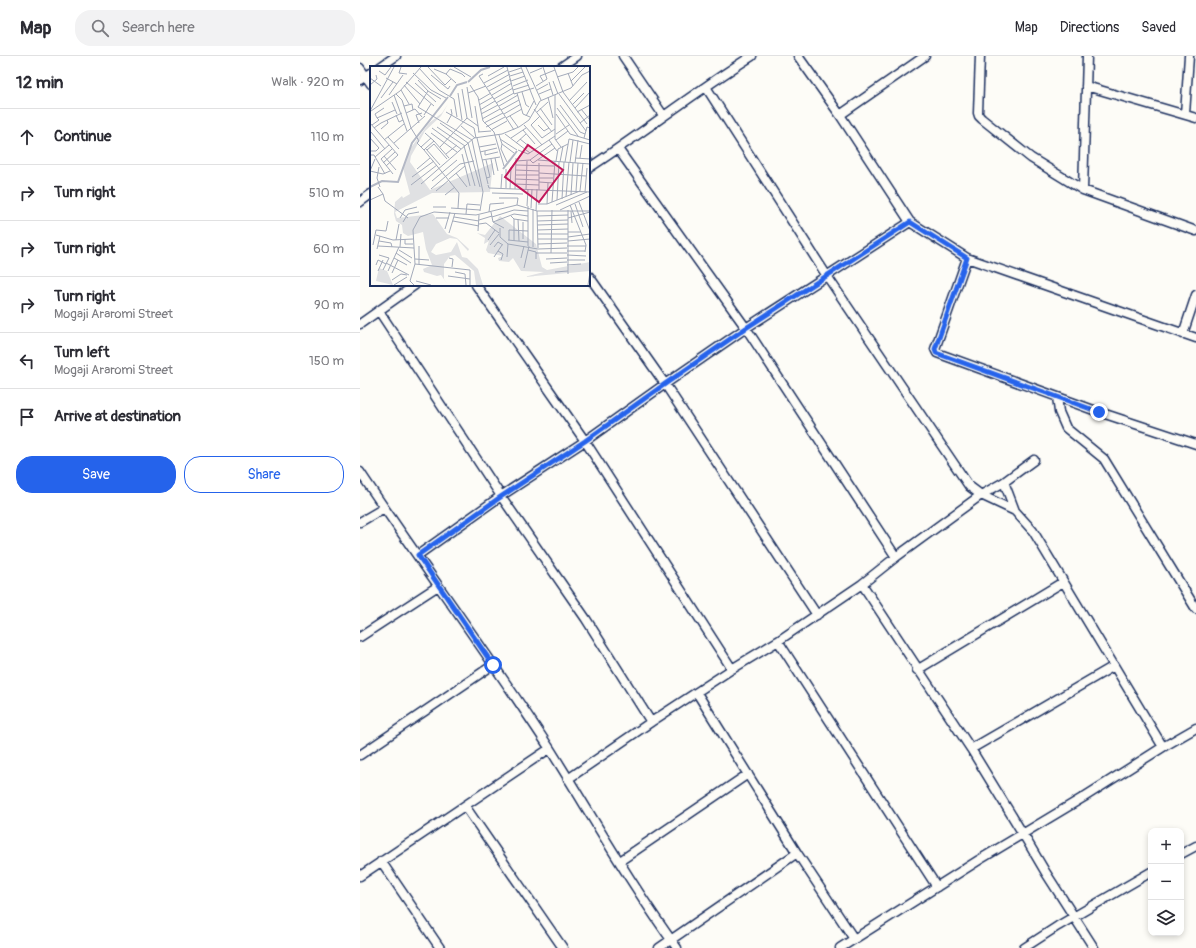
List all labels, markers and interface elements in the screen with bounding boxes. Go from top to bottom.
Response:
search box [75,10,355,46]
text: Map [20,16,51,40]
icon: search [89,17,111,39]
text: Search here [121,18,195,37]
text: Map [1015,19,1038,36]
text: Directions [1060,19,1119,36]
text: Saved [1141,19,1176,36]
inset map [370,66,590,286]
text: 12 min [16,72,63,93]
text: Walk · 920 m [271,74,344,90]
icon: ahead [16,126,38,148]
text: Continue [54,127,112,146]
text: 110 m [311,129,344,145]
icon: right [16,182,38,204]
text: Turn right [54,183,115,202]
text: 510 m [309,185,344,201]
icon: right [16,238,38,260]
text: Turn right [54,239,115,258]
text: 60 m [313,241,344,257]
text: Turn right [54,287,115,306]
icon: right [16,294,38,316]
text: 90 m [314,297,344,313]
text: Mogaji Araromi Street [54,306,173,322]
text: Turn left [54,343,110,362]
icon: left [16,350,38,372]
text: 150 m [309,353,344,369]
text: Mogaji Araromi Street [54,362,173,378]
route end [1090,403,1108,421]
icon: arrive [16,406,38,428]
text: Arrive at destination [54,407,181,426]
button: Save [16,456,176,493]
button: Share [184,456,344,493]
route start [484,656,502,674]
map controls [1148,828,1184,936]
button: + [1148,828,1184,864]
button: − [1148,864,1184,900]
button: layers [1148,900,1184,936]

